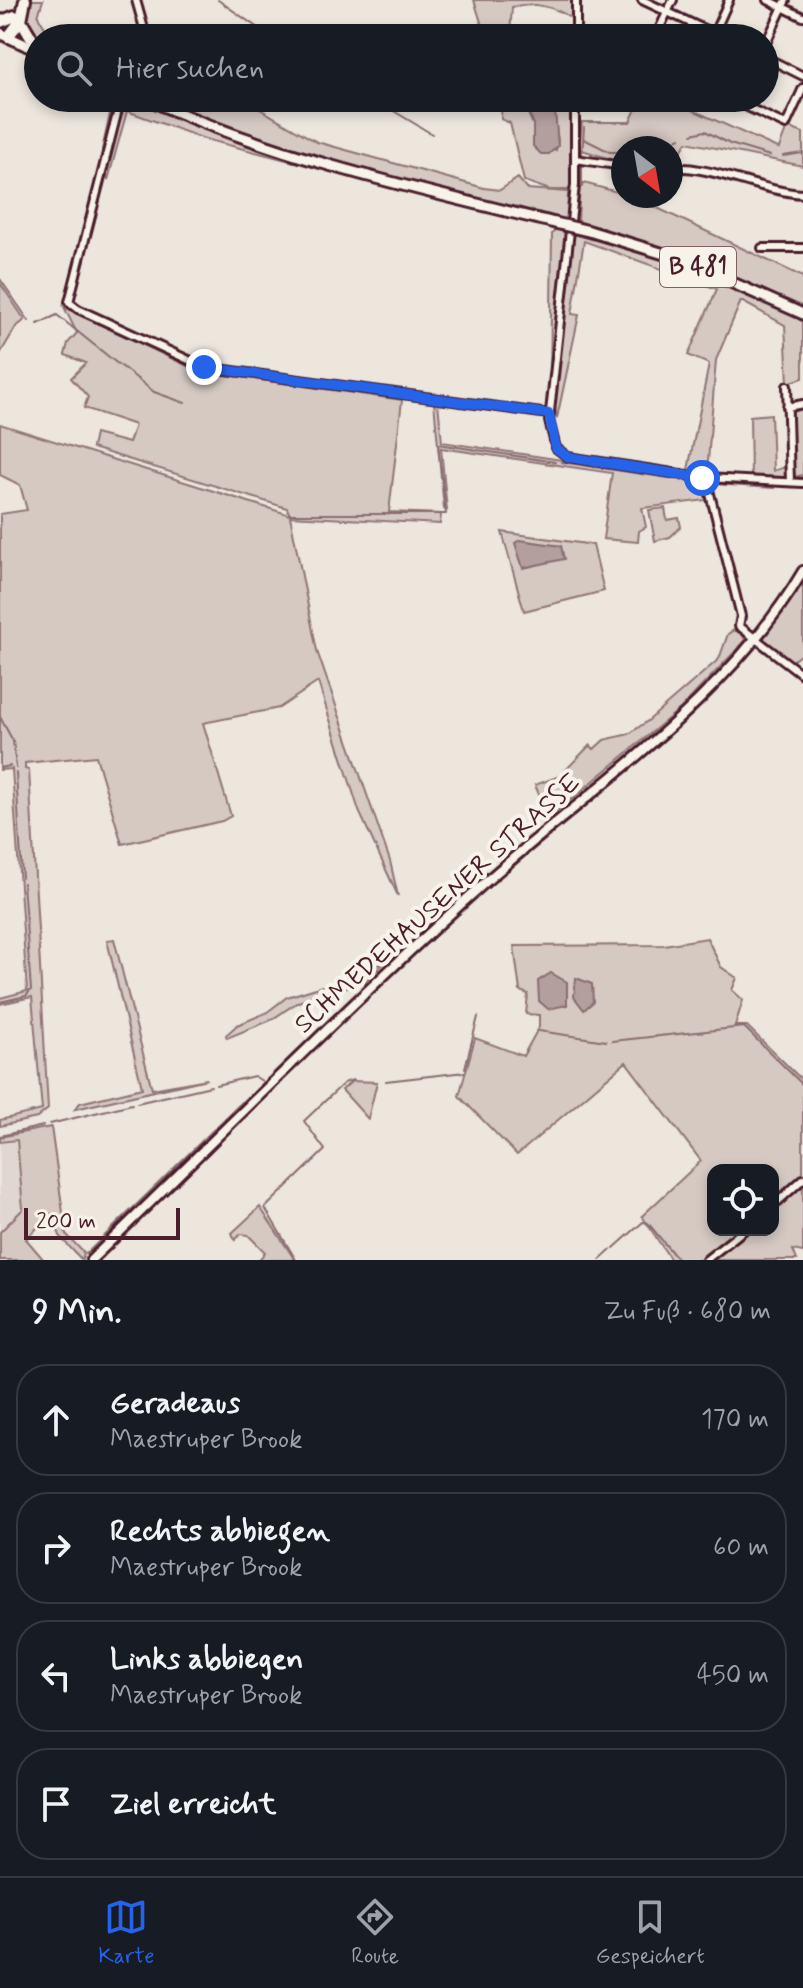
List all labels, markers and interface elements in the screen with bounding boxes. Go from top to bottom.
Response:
search box [24,24,779,112]
icon: search [52,46,96,90]
text: Hier suchen [116,49,264,88]
north arrow [611,136,683,208]
road number: B 481 [660,247,736,287]
route end [186,349,222,385]
route start [684,460,720,496]
street label: SCHMEDEHAUSENER STRASSE [288,766,588,1042]
map controls [707,1164,779,1236]
button: locate [707,1164,779,1236]
scale bar [24,1204,180,1240]
text: 200 m [36,1208,96,1236]
text: 9 Min. [32,1290,122,1335]
text: Zu Fuß · 680 m [604,1295,771,1329]
text: Geradeaus [110,1384,240,1423]
icon: ahead [34,1398,78,1442]
text: 170 m [701,1403,769,1437]
text: Maestruper Brook [110,1423,302,1457]
text: Rechts abbiegen [110,1512,330,1551]
icon: right [34,1526,78,1570]
text: 60 m [713,1531,769,1565]
text: Maestruper Brook [110,1551,302,1585]
text: Links abbiegen [110,1640,303,1679]
icon: left [34,1654,78,1698]
text: 450 m [697,1659,769,1693]
text: Maestruper Brook [110,1679,302,1713]
icon: arrive [34,1782,78,1826]
text: Ziel erreicht [110,1785,276,1824]
tab: Karte [98,1895,155,1971]
tab: Route [351,1895,399,1971]
tab: Gespeichert [596,1895,705,1971]

